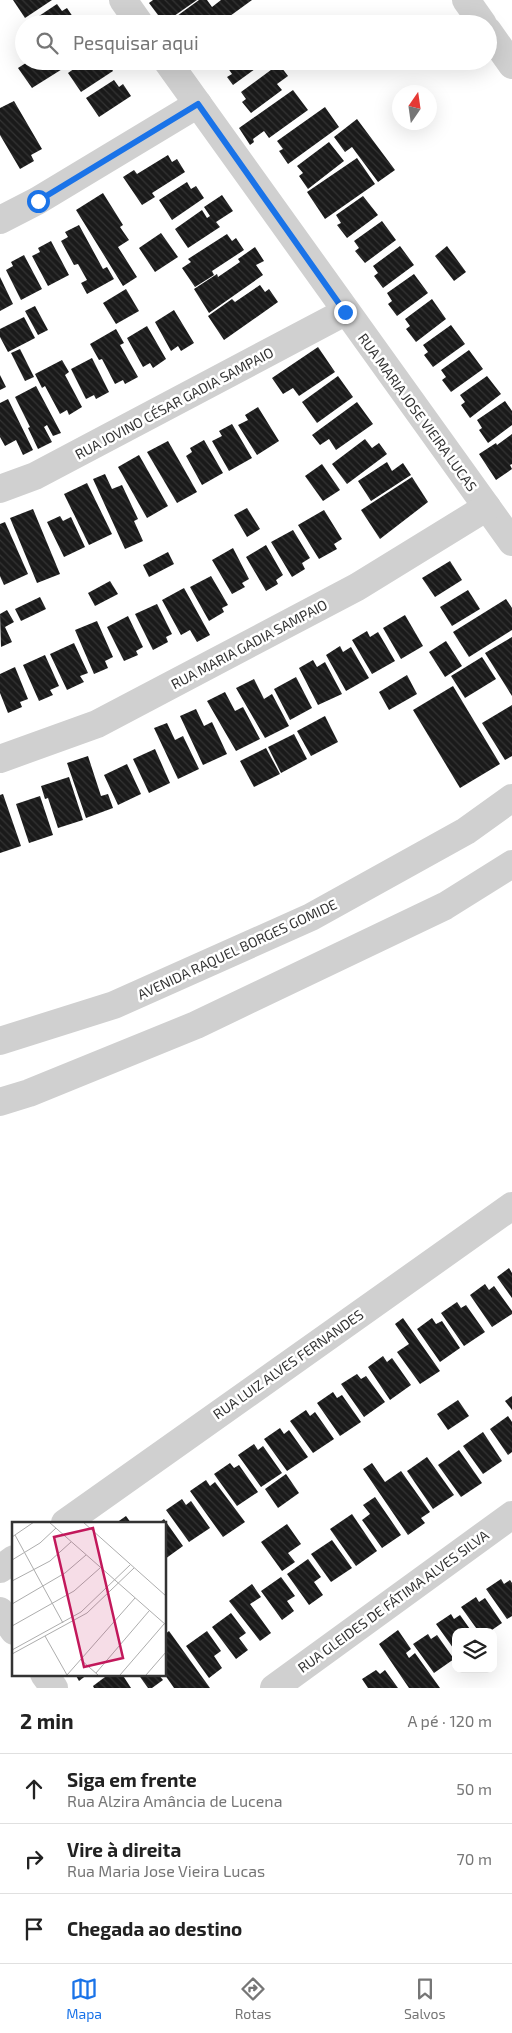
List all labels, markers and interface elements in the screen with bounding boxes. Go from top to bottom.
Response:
search box [15,15,497,70]
icon: search [33,29,61,57]
text: Pesquisar aqui [73,31,199,54]
north arrow [392,85,437,130]
route start [27,190,50,213]
route end [334,301,357,324]
street label: RUA MARIA JOSE VIEIRA LUCAS [355,330,481,494]
street label: RUA JOVINO CÉSAR GADIA SAMPAIO [72,343,276,463]
street label: RUA MARIA GADIA SAMPAIO [168,596,330,692]
street label: AVENIDA RAQUEL BORGES GOMIDE [135,895,340,1003]
street label: RUA LUIZ ALVES FERNANDES [210,1305,367,1422]
inset map [12,1522,166,1676]
street label: RUA GLEIDES DE FÁTIMA ALVES SILVA [294,1526,492,1676]
map controls [452,1628,497,1673]
button: layers [452,1628,497,1673]
text: 2 min [20,1708,74,1733]
text: A pé · 120 m [407,1711,492,1730]
text: Siga em frente [67,1768,197,1791]
icon: ahead [20,1775,48,1803]
text: 50 m [456,1779,492,1798]
text: Rua Alzira Amância de Lucena [67,1791,282,1810]
text: Vire à direita [67,1838,181,1861]
icon: right [20,1845,48,1873]
text: 70 m [457,1849,492,1868]
text: Rua Maria Jose Vieira Lucas [67,1861,265,1880]
icon: arrive [20,1915,48,1943]
text: Chegada ao destino [67,1917,242,1940]
tab: Mapa [66,1975,102,2022]
tab: Rotas [235,1975,271,2022]
tab: Salvos [404,1975,446,2022]

